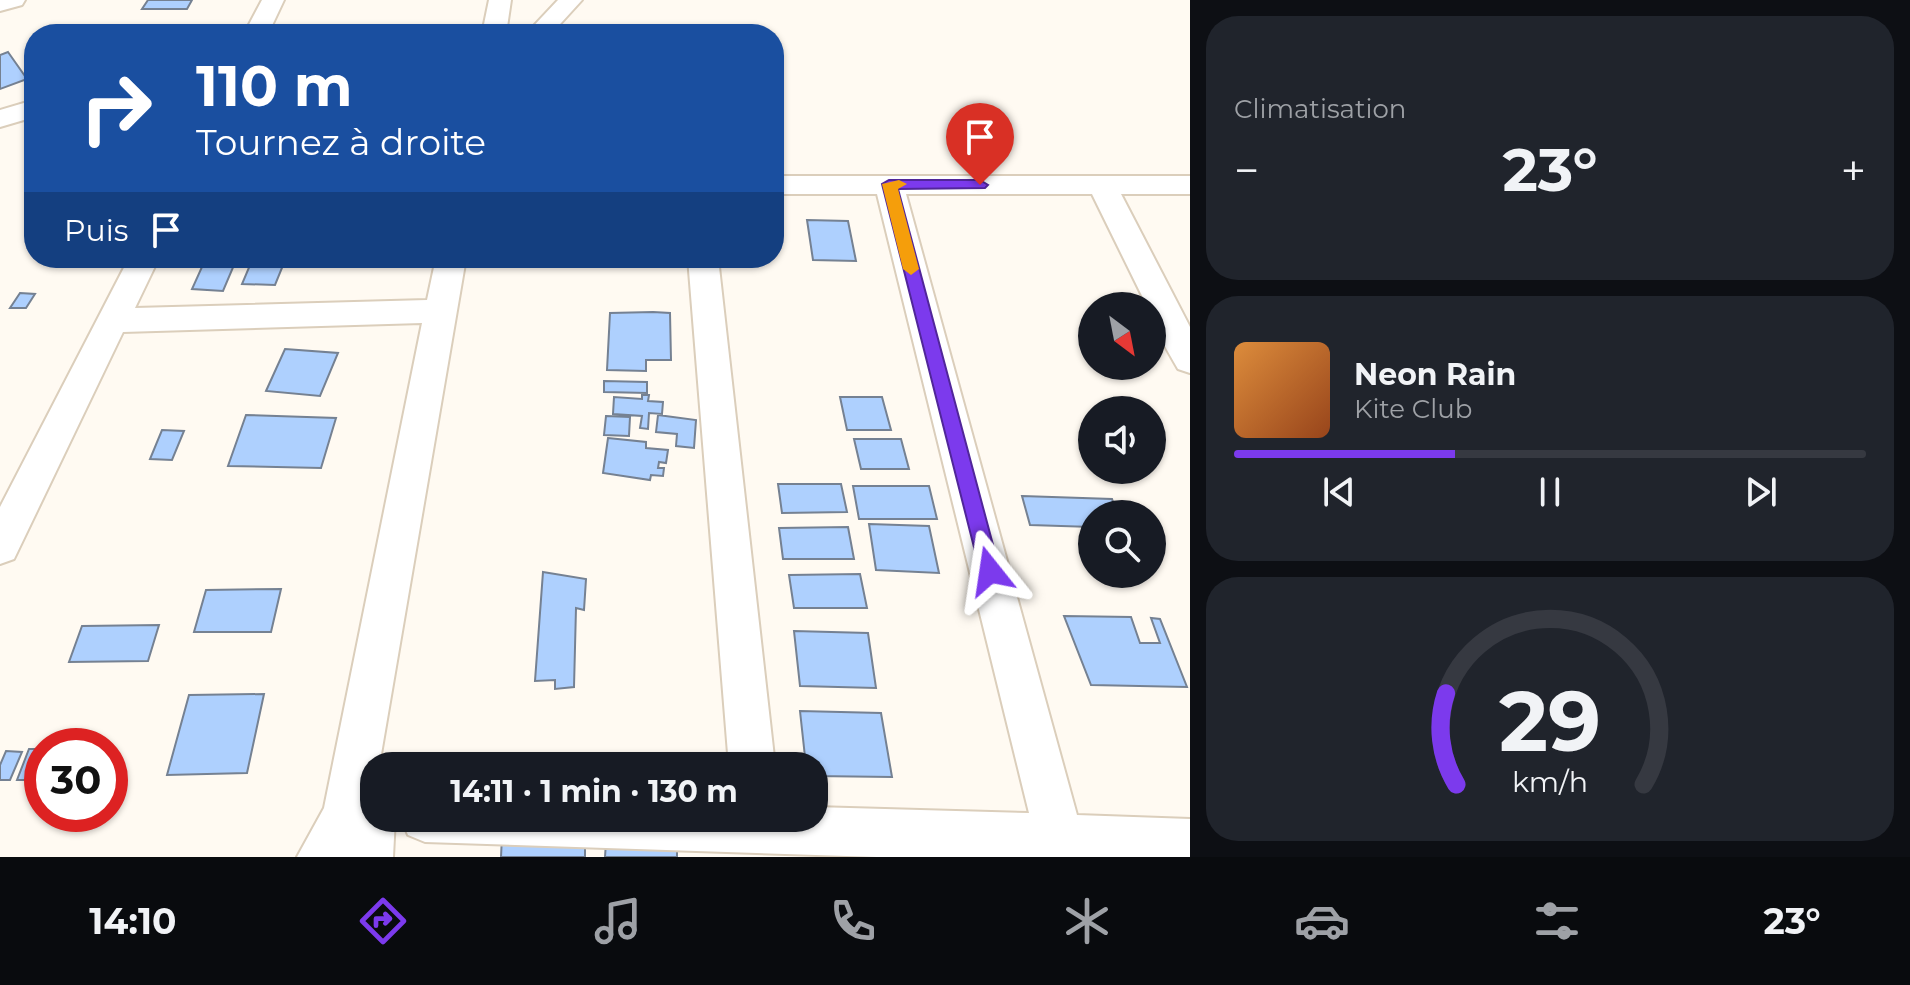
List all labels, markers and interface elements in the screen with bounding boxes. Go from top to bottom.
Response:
text: 110 m [196,52,353,120]
icon: right [64,56,168,160]
text: Climatisation [1234,93,1406,125]
pin [946,103,1014,185]
icon: arrive [958,115,1002,159]
text: Tournez à droite [196,120,486,164]
text: 23° [1502,133,1598,206]
text: − [1234,143,1259,197]
text: + [1841,143,1866,197]
icon: arrive [144,208,188,252]
text: Puis [64,212,128,249]
north arrow [1078,292,1166,380]
map controls [1078,292,1166,588]
text: Neon Rain [1354,356,1516,393]
text: Kite Club [1354,393,1472,425]
button: sound [1078,396,1166,484]
icon: previous [1317,470,1361,514]
icon: pause [1528,470,1572,514]
icon: next [1739,470,1783,514]
button: search [1078,500,1166,588]
position arrow [948,529,1032,613]
text: 29 [1499,669,1601,771]
speed limit sign: 30 [24,728,128,832]
text: km/h [1512,764,1588,799]
text: 14:11 · 1 min · 130 m [450,773,738,810]
icon: directions [355,893,411,949]
icon: music [590,893,646,949]
icon: phone [825,893,881,949]
icon: climate [1059,893,1115,949]
icon: car [1294,893,1350,949]
icon: filters [1529,893,1585,949]
text: 14:10 [89,899,177,943]
text: 23° [1763,899,1821,943]

